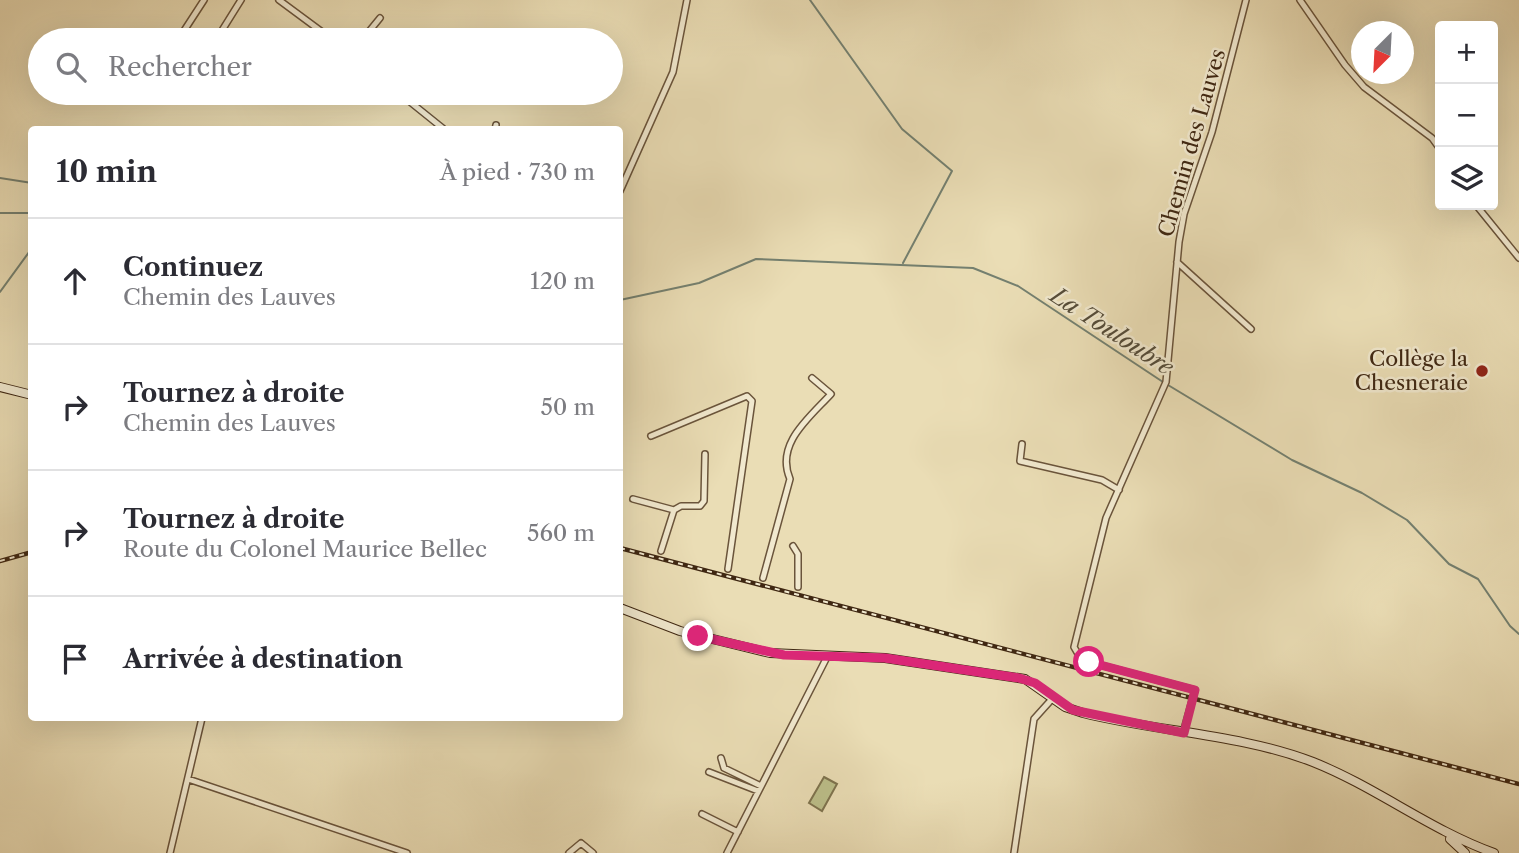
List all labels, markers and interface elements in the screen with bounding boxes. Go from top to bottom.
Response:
north arrow [1351,21,1414,84]
map controls [1435,21,1498,210]
button: + [1435,21,1498,84]
search box [28,28,623,105]
street label: Chemin des Lauves [1153,46,1230,240]
icon: search [52,48,90,86]
text: Rechercher [108,51,252,83]
button: − [1435,84,1498,147]
button: layers [1435,147,1498,210]
text: 10 min [56,153,157,190]
text: À pied · 730 m [440,158,595,186]
text: Continuez [123,251,263,283]
icon: ahead [56,262,94,300]
text: 120 m [530,267,595,295]
water label: La Touloubre [1044,280,1179,382]
text: Chemin des Lauves [123,283,336,311]
place label: Collège la Chesneraie [1355,346,1469,395]
marker: Collège la Chesneraie [1474,363,1490,379]
text: Tournez à droite [123,377,345,409]
icon: right [56,388,94,426]
text: 50 m [540,393,595,421]
text: Chemin des Lauves [123,409,336,437]
text: Tournez à droite [123,503,345,535]
icon: right [56,514,94,552]
text: 560 m [527,519,595,547]
text: Route du Colonel Maurice Bellec [123,535,487,563]
route end [682,620,713,651]
icon: arrive [56,640,94,678]
text: Arrivée à destination [123,643,403,675]
route start [1073,646,1104,677]

